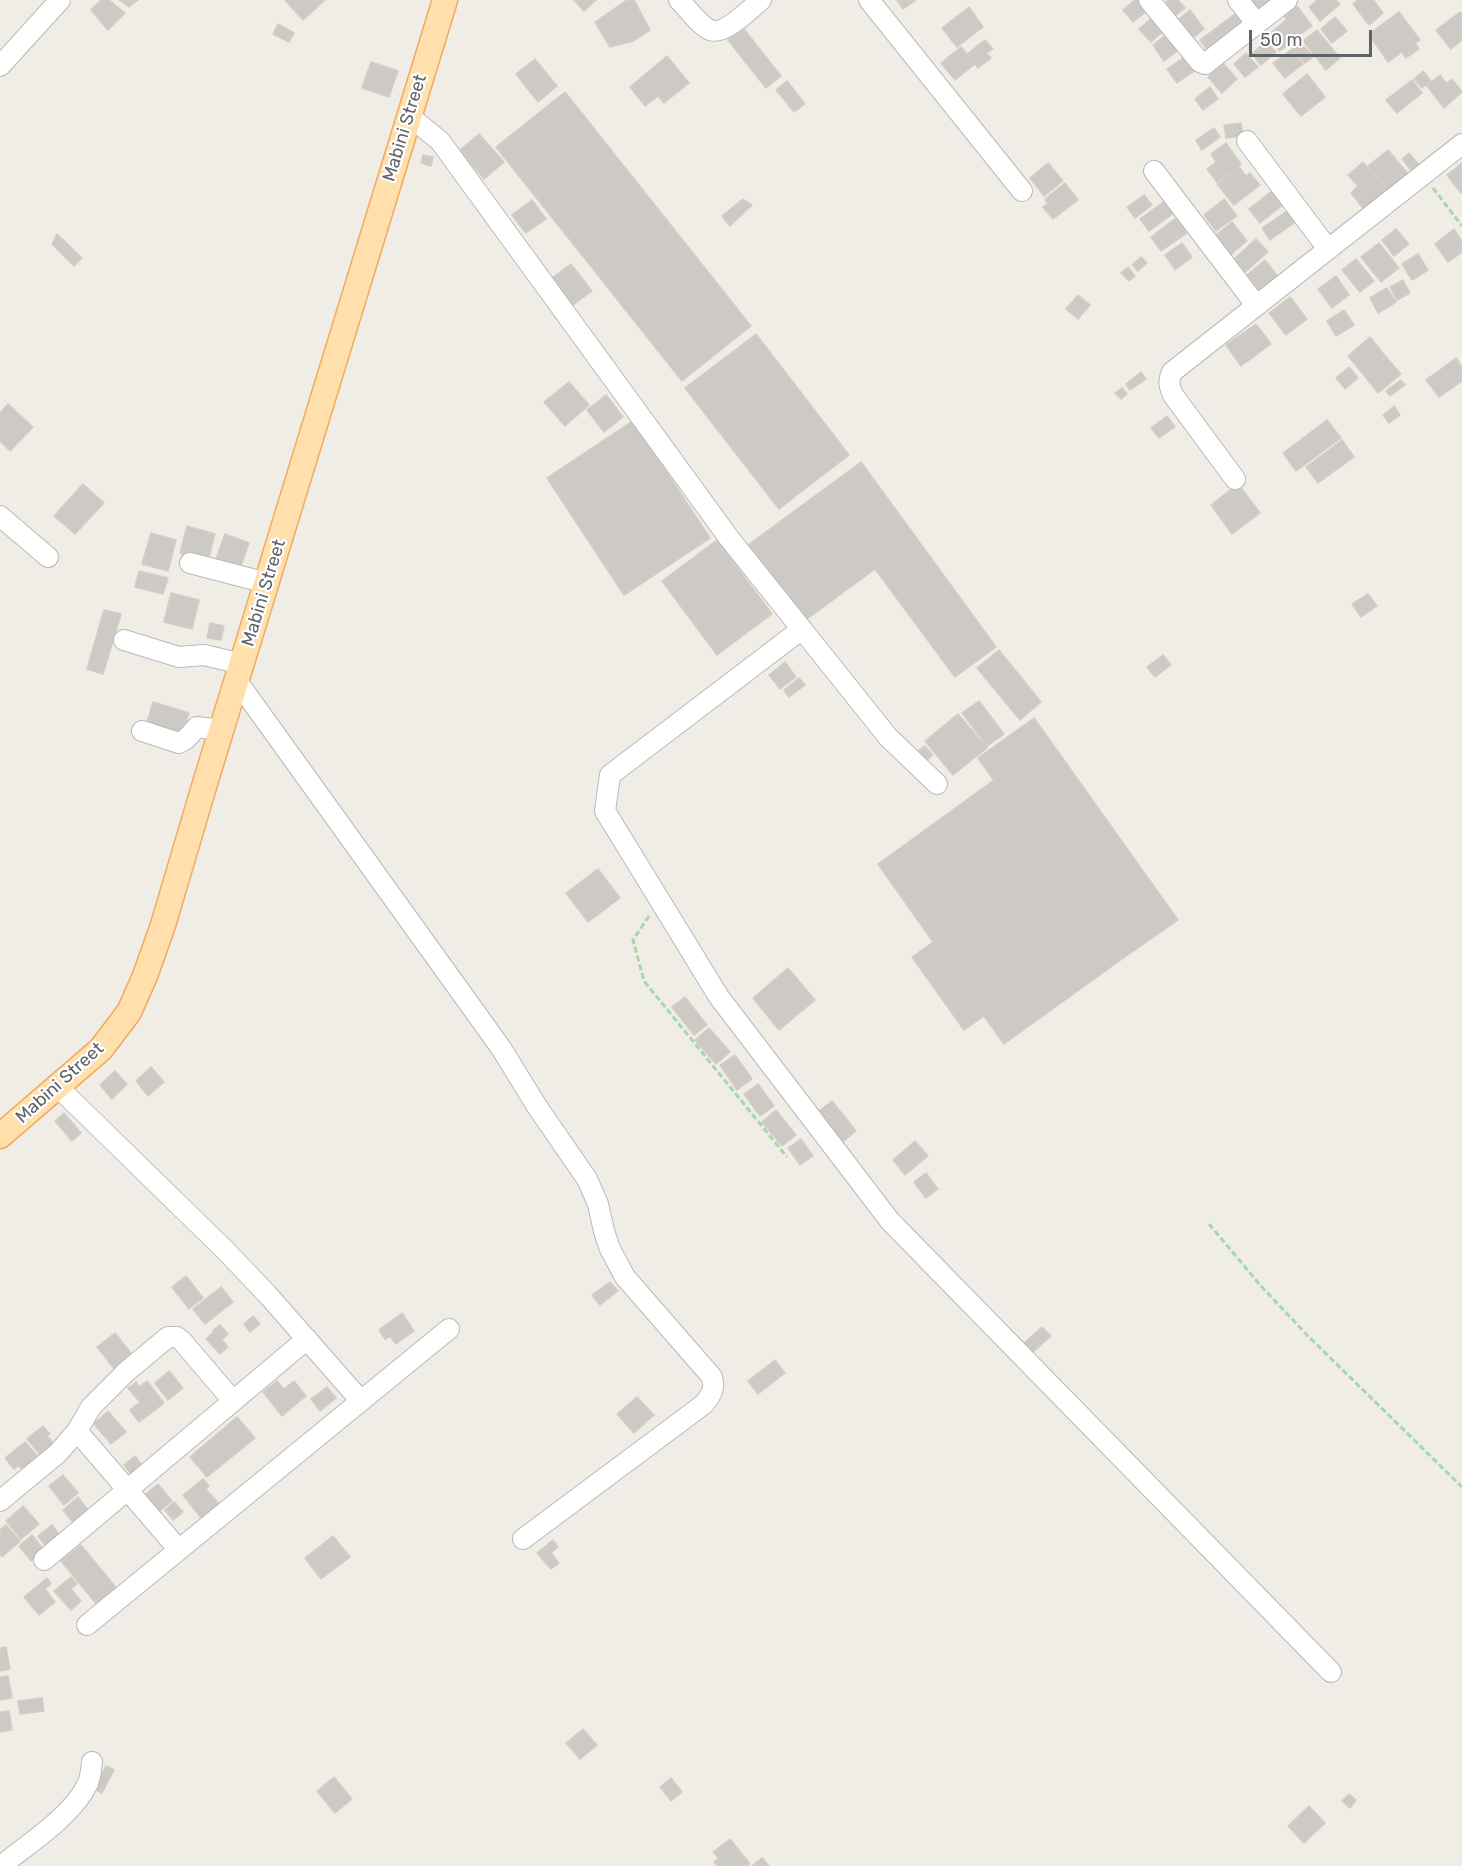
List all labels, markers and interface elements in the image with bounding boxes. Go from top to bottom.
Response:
scale bar [1252,18,1375,56]
text: 50 m [1260,29,1303,51]
street label: Mabini Street [378,72,432,184]
street label: Mabini Street [237,537,291,649]
street label: Mabini Street [12,1038,108,1128]

